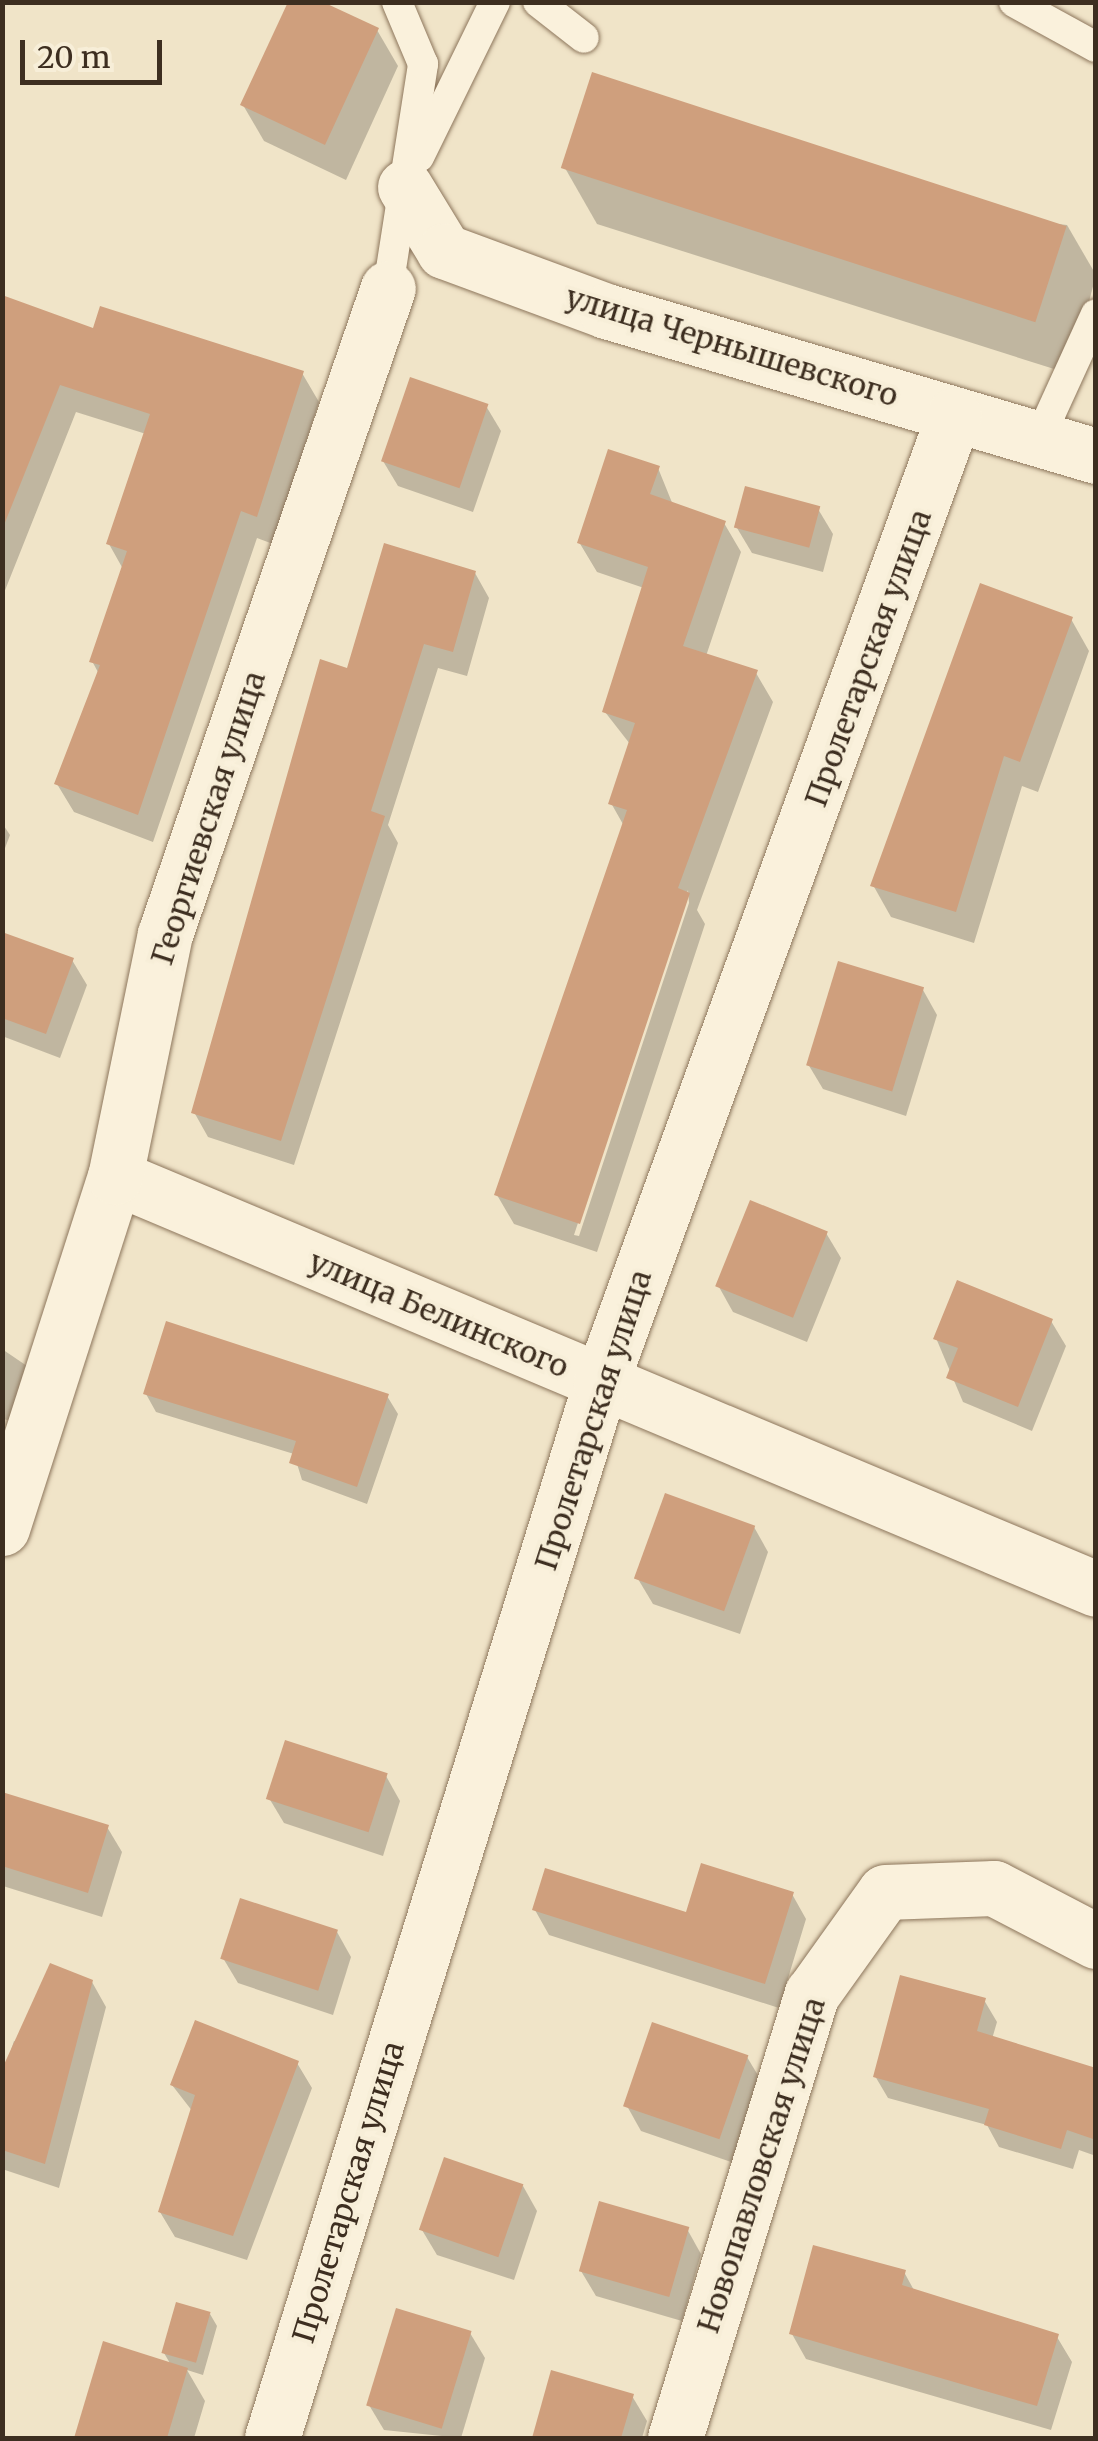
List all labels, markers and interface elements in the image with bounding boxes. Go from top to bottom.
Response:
scale bar [25,20,168,82]
text: 20 m [37,38,110,76]
street label: улица Чернышевского [562,278,902,414]
street label: Пролетарская улица [798,505,938,811]
street label: Георгиевская улица [144,667,272,969]
street label: улица Белинского [304,1243,574,1385]
street label: Пролетарская улица [527,1265,659,1575]
street label: Новопавловская улица [690,1993,832,2337]
street label: Пролетарская улица [285,2037,411,2347]

